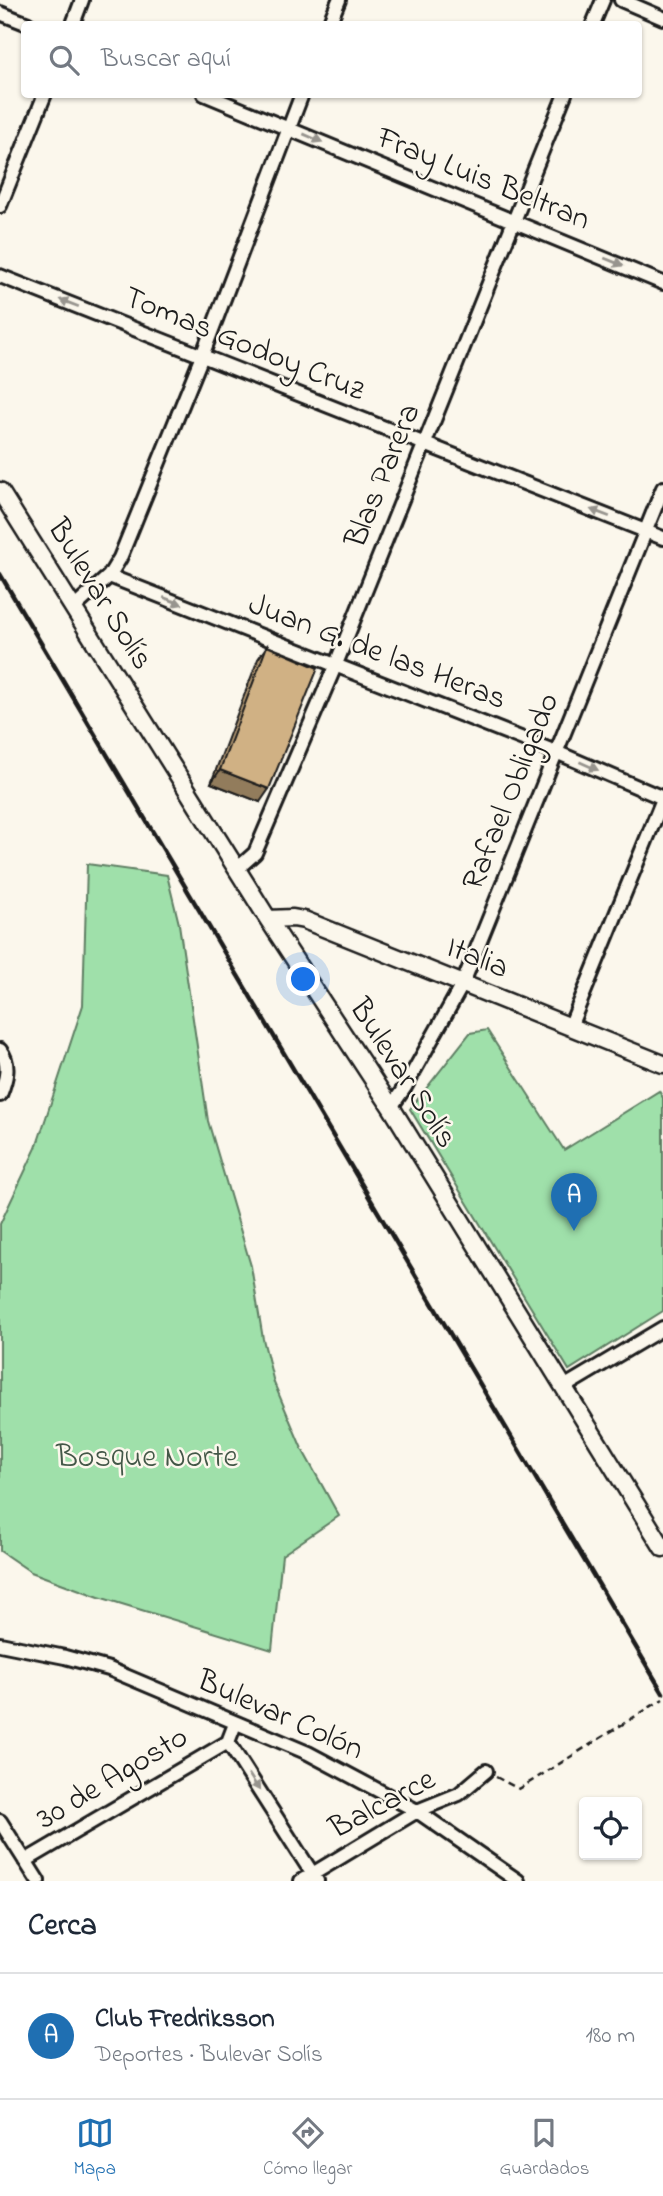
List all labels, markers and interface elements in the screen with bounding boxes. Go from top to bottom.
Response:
search box [21,21,642,98]
icon: search [45,41,83,79]
text: Buscar aquí [101,41,231,79]
street label: Fray Luis Beltran [368,115,597,244]
one-way arrow [303,133,324,144]
one-way arrow [604,257,625,268]
street label: Tomas Godoy Cruz [116,275,372,415]
one-way arrow [58,298,79,309]
street label: Blas Parera [333,397,434,556]
one-way arrow [589,508,610,519]
street label: Bulevar Solís [33,509,164,680]
street label: Juan G. de las Heras [241,582,513,724]
one-way arrow [162,595,183,606]
street label: Rafael Obligado [451,686,573,898]
one-way arrow [579,760,599,772]
street label: Italia [439,925,515,993]
your location [286,962,320,996]
street label: Bulevar Solís [335,989,468,1158]
pin: A [551,1173,597,1231]
park label: Bosque Norte [55,1435,238,1482]
street label: Bulevar Colón [188,1658,371,1774]
street label: 30 de Agosto [28,1715,198,1843]
street label: Balcarce [321,1757,445,1853]
one-way arrow [247,1773,260,1792]
map controls [579,1797,642,1860]
button: locate [579,1797,642,1860]
text: Cerca [28,1905,97,1949]
text: Club Fredriksson [95,2001,275,2039]
text: A [44,2020,58,2053]
text: 180 m [586,2020,635,2053]
text: Deportes · Bulevar Solís [95,2039,323,2072]
tab: Mapa [74,2114,116,2183]
tab: Cómo llegar [263,2114,352,2183]
tab: Guardados [499,2114,589,2183]

